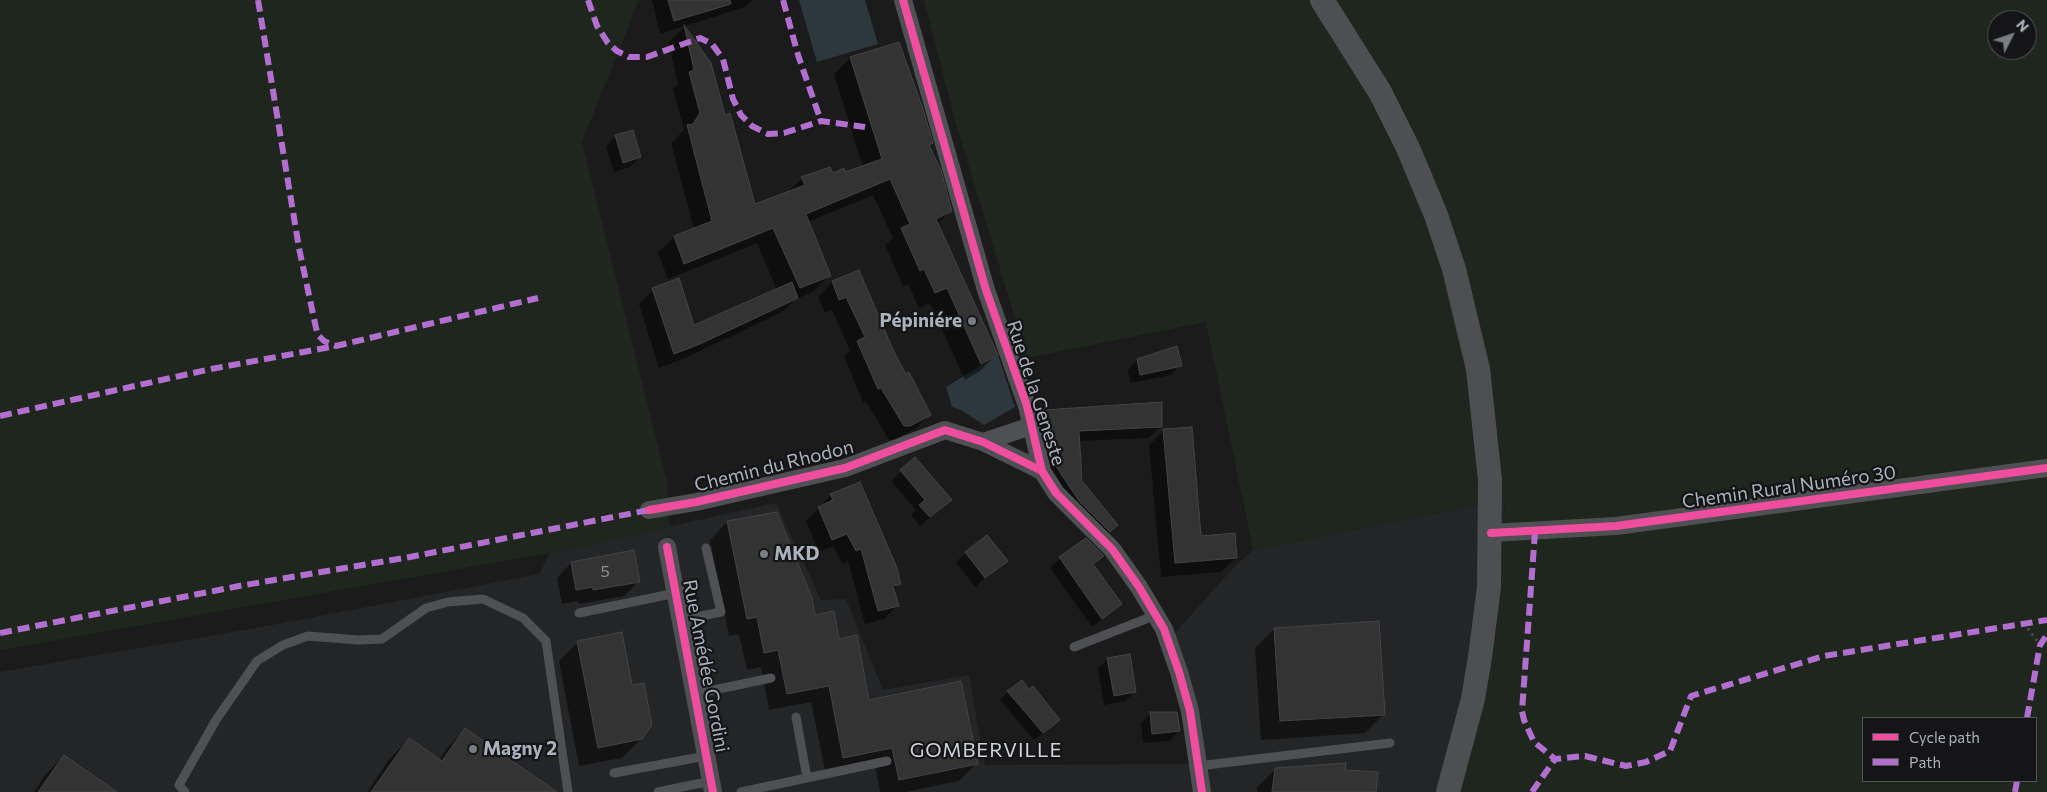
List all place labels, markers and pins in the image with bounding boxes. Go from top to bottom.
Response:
place label: Pépiniére [880,310,962,332]
marker: Pépiniére [966,315,978,327]
place label: MKD [774,543,820,565]
marker: MKD [758,548,770,560]
place label: Magny 2 [483,738,557,760]
marker: Magny 2 [467,743,479,755]

